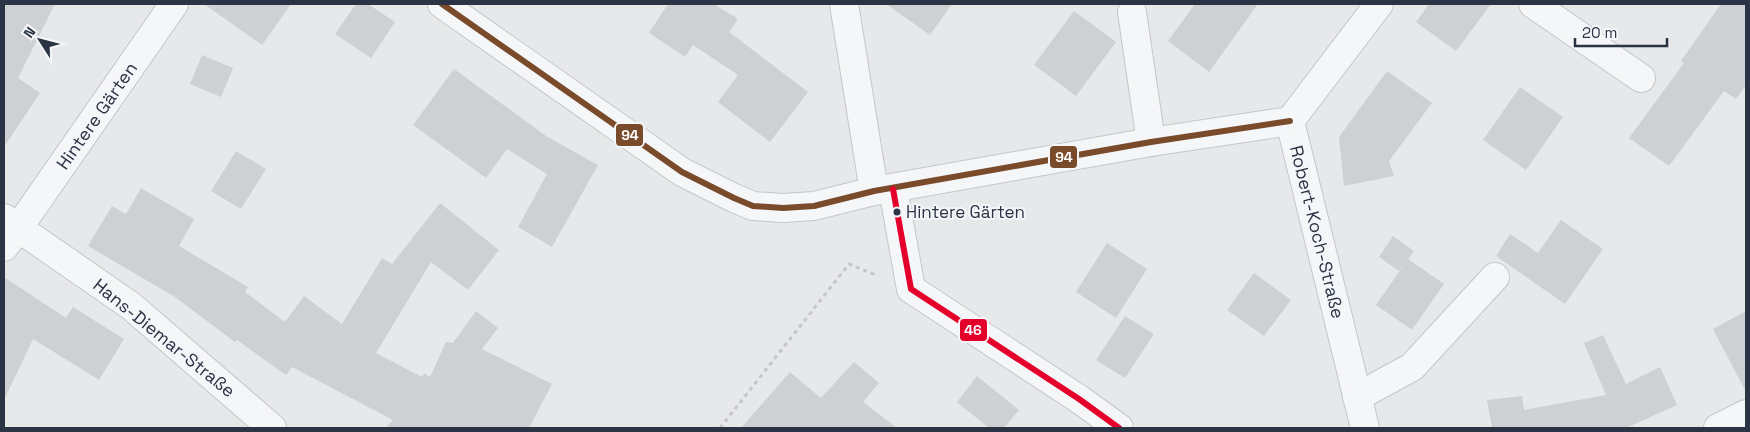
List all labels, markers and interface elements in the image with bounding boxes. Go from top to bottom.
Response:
north arrow [15,15,65,65]
scale bar [1575,15,1668,47]
text: N [19,23,40,41]
text: 20 m [1582,23,1617,42]
street label: Hintere Gärten [51,57,142,174]
line badge: 94 [615,123,644,147]
text: 94 [621,126,639,144]
street label: Robert-Koch-Straße [1285,143,1350,321]
line badge: 94 [1049,145,1078,169]
text: 94 [1055,148,1073,166]
place label: Hintere Gärten [906,201,1025,223]
marker: Hintere Gärten [892,207,902,217]
street label: Hans-Diemar-Straße [89,273,240,402]
line badge: 46 [959,318,988,342]
text: 46 [964,321,982,339]

